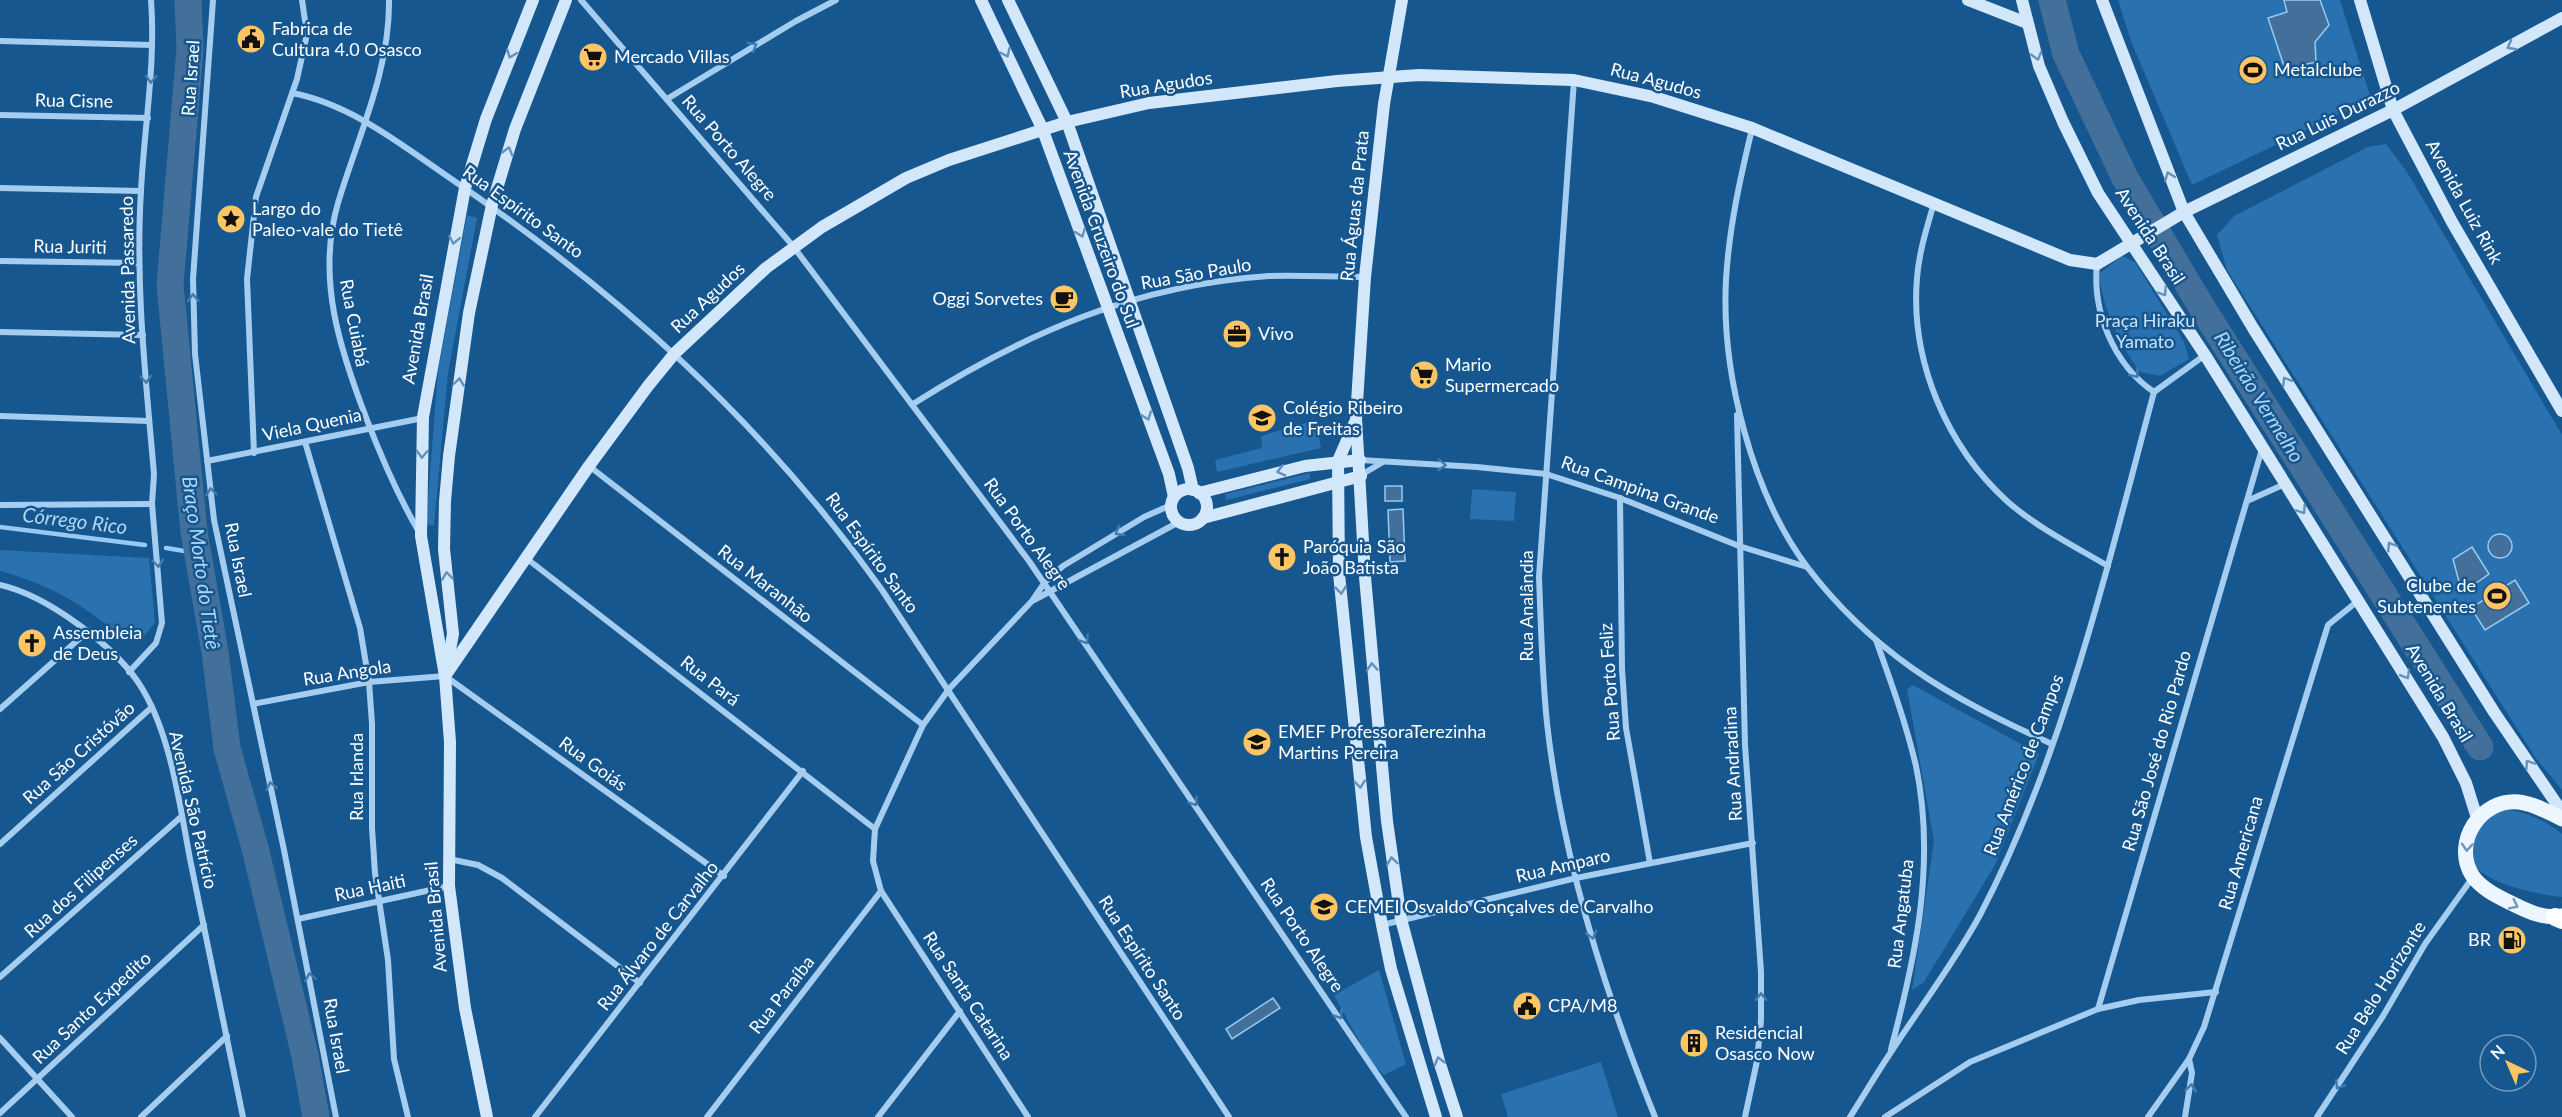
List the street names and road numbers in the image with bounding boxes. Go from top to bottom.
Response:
street label: Rua Israel [176,39,204,117]
street label: Rua Agudos [1608,57,1704,103]
street label: Rua Agudos [1118,66,1214,102]
street label: Rua Luis Durazzo [2272,76,2403,155]
street label: Rua Cisne [35,88,113,112]
street label: Rua Porto Alegre [678,90,782,205]
street label: Rua Águas da Prata [1335,129,1373,282]
street label: Avenida Luiz Rink [2422,136,2508,268]
street label: Avenida Cruzeiro do Sul [1059,147,1144,331]
street label: Rua Espírito Santo [459,160,588,262]
street label: Avenida Brasil [2111,183,2190,288]
street label: Avenida Passaredo [115,196,139,344]
street label: Rua Juriti [33,234,107,258]
street label: Rua São Paulo [1139,252,1253,294]
street label: Rua Agudos [666,257,749,337]
street label: Avenida Brasil [397,272,438,385]
street label: Rua Cuiabá [336,277,374,368]
street label: Viela Quenia [260,403,363,445]
street label: Rua Campina Grande [1558,450,1722,528]
street label: Rua Porto Alegre [980,473,1076,594]
street label: Rua Espírito Santo [822,488,924,617]
street label: Rua Israel [221,520,257,599]
street label: Rua Maranhão [714,539,817,627]
street label: Rua Analândia [1515,550,1537,662]
street label: Rua Porto Feliz [1594,622,1624,742]
street label: Avenida Brasil [2402,639,2478,746]
street label: Rua São José do Rio Pardo [2117,648,2195,854]
street label: Rua Pará [677,650,745,710]
street label: Rua Angola [301,654,392,690]
street label: Rua Américo de Campos [1978,671,2068,858]
street label: Rua São Cristóvão [18,696,139,808]
street label: Rua Andradina [1718,706,1746,822]
street label: Avenida São Patrício [165,729,223,891]
street label: Rua Goiás [555,731,632,795]
street label: Rua Irlanda [345,733,367,821]
street label: Rua Americana [2213,793,2267,912]
street label: Rua dos Filipenses [19,828,142,942]
street label: Rua Amparo [1513,843,1612,887]
street label: Rua Álvaro de Carvalho [592,856,722,1014]
street label: Rua Angatuba [1882,858,1918,970]
street label: Avenida Brasil [419,861,451,973]
street label: Rua Haiti [332,869,407,905]
street label: Rua Porto Alegre [1256,873,1349,996]
street label: Rua Espírito Santo [1094,891,1191,1024]
street label: Rua Belo Horizonte [2330,917,2430,1058]
street label: Rua Santa Catarina [919,927,1019,1064]
street label: Rua Santo Expedito [27,947,155,1068]
street label: Rua Paraíba [744,951,819,1038]
street label: Rua Israel [320,996,354,1075]

